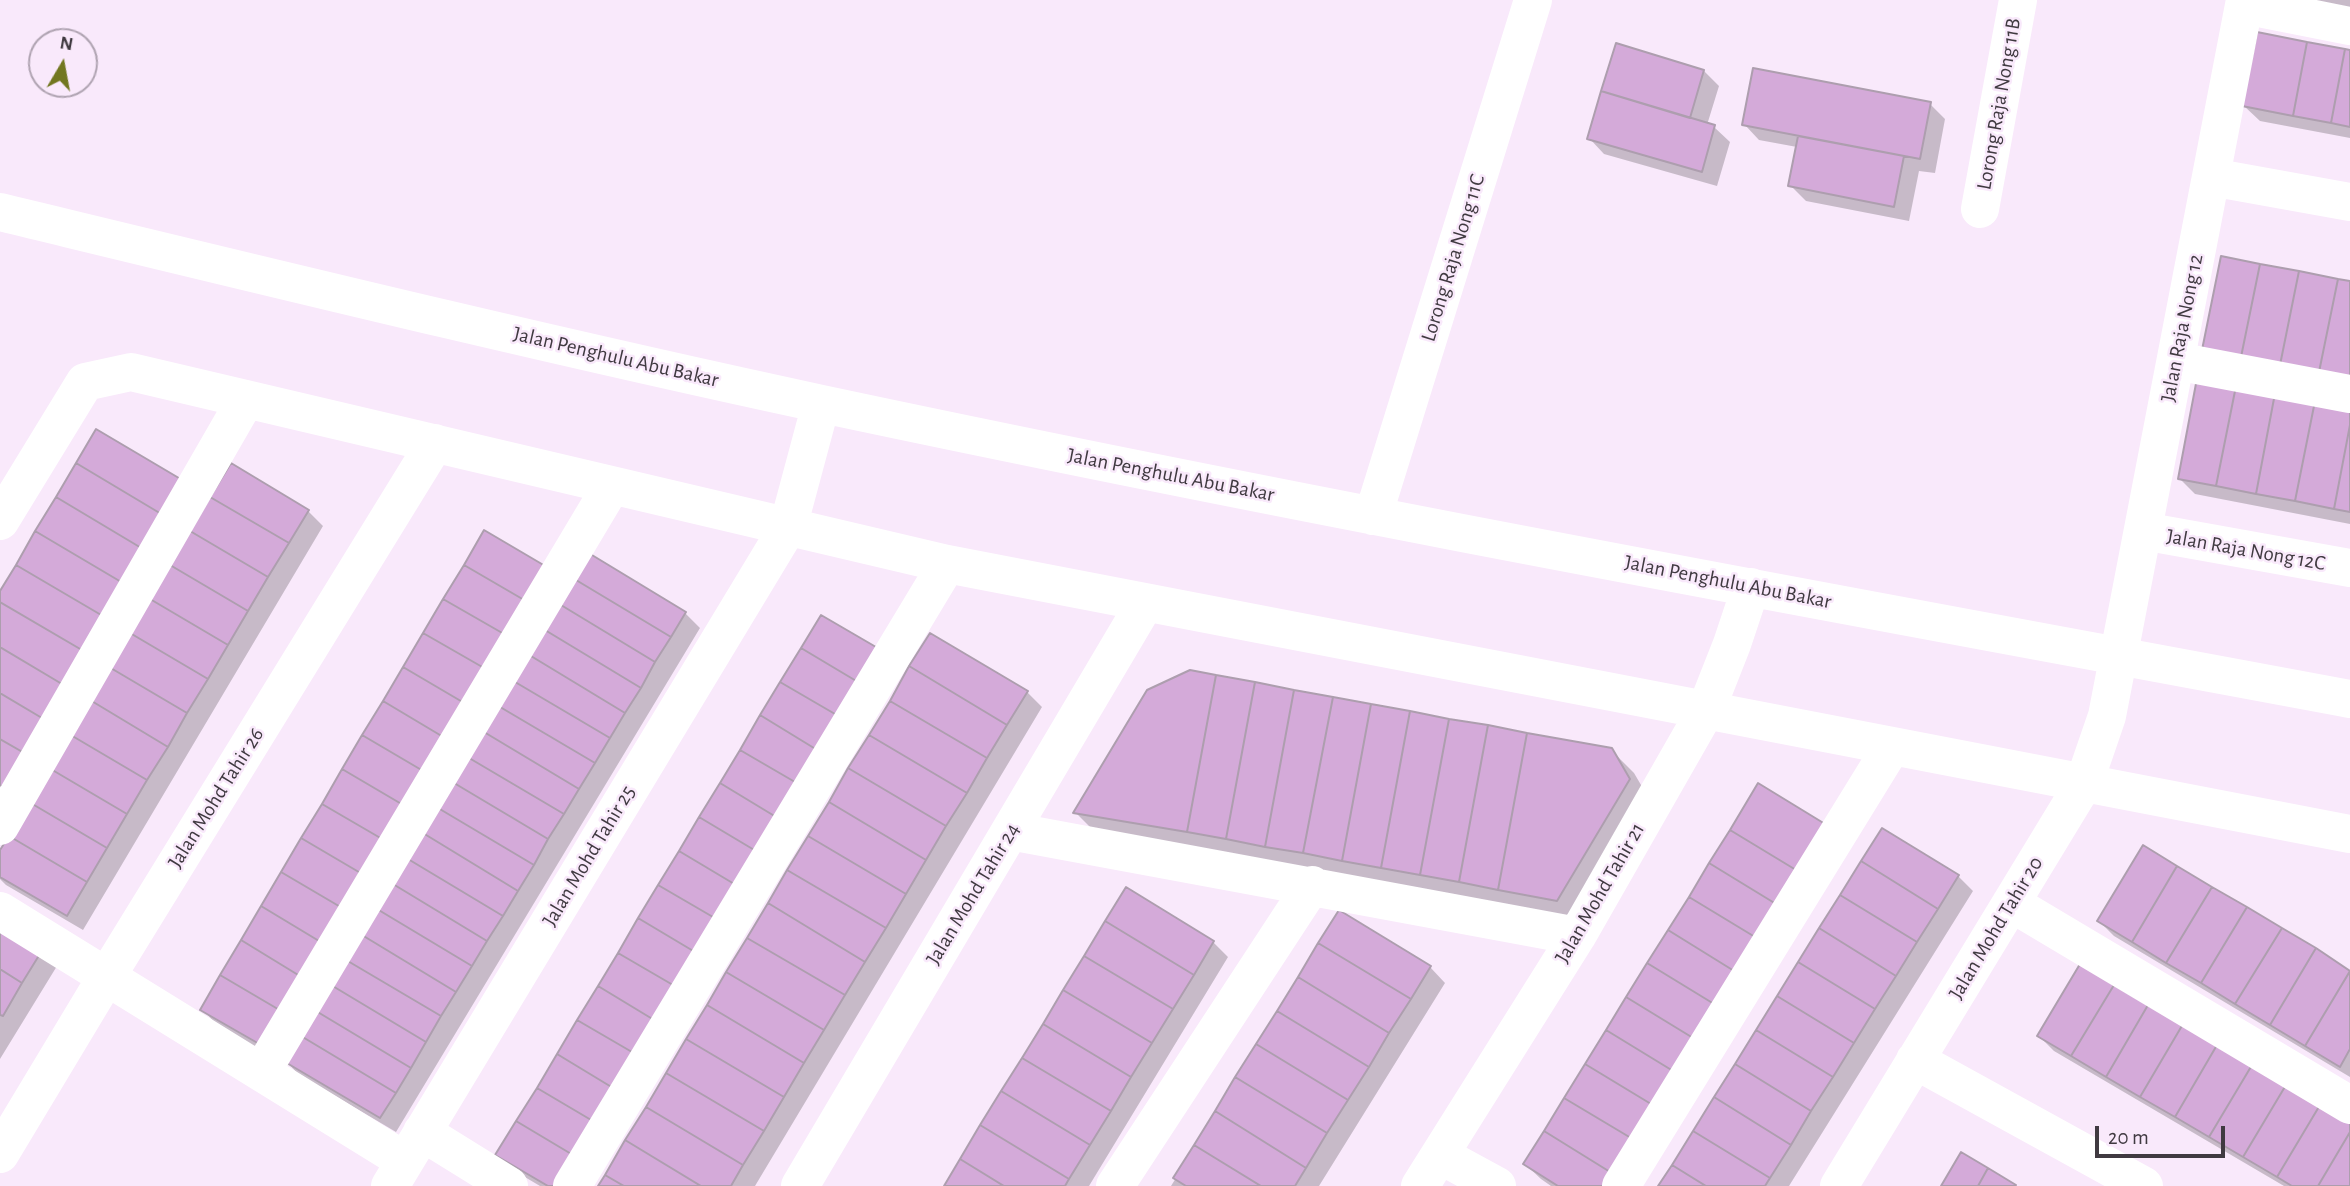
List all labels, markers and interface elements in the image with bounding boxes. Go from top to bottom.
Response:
street label: Lorong Raja Nong 11B [1971,16,2027,192]
north arrow [28,28,98,98]
text: N [58,33,75,54]
street label: Lorong Raja Nong 11C [1416,171,1490,345]
street label: Jalan Raja Nong 12 [2155,252,2209,404]
street label: Jalan Penghulu Abu Bakar [511,321,721,393]
street label: Jalan Penghulu Abu Bakar [1065,443,1277,507]
street label: Jalan Raja Nong 12C [2165,524,2327,576]
street label: Jalan Penghulu Abu Bakar [1622,550,1834,614]
street label: Jalan Mohd Tahir 26 [163,723,269,873]
street label: Jalan Mohd Tahir 25 [537,781,641,931]
street label: Jalan Mohd Tahir 21 [1550,818,1650,968]
street label: Jalan Mohd Tahir 24 [921,819,1025,969]
street label: Jalan Mohd Tahir 20 [1943,852,2049,1004]
scale bar [2098,1112,2228,1156]
text: 20 m [2108,1127,2149,1148]

